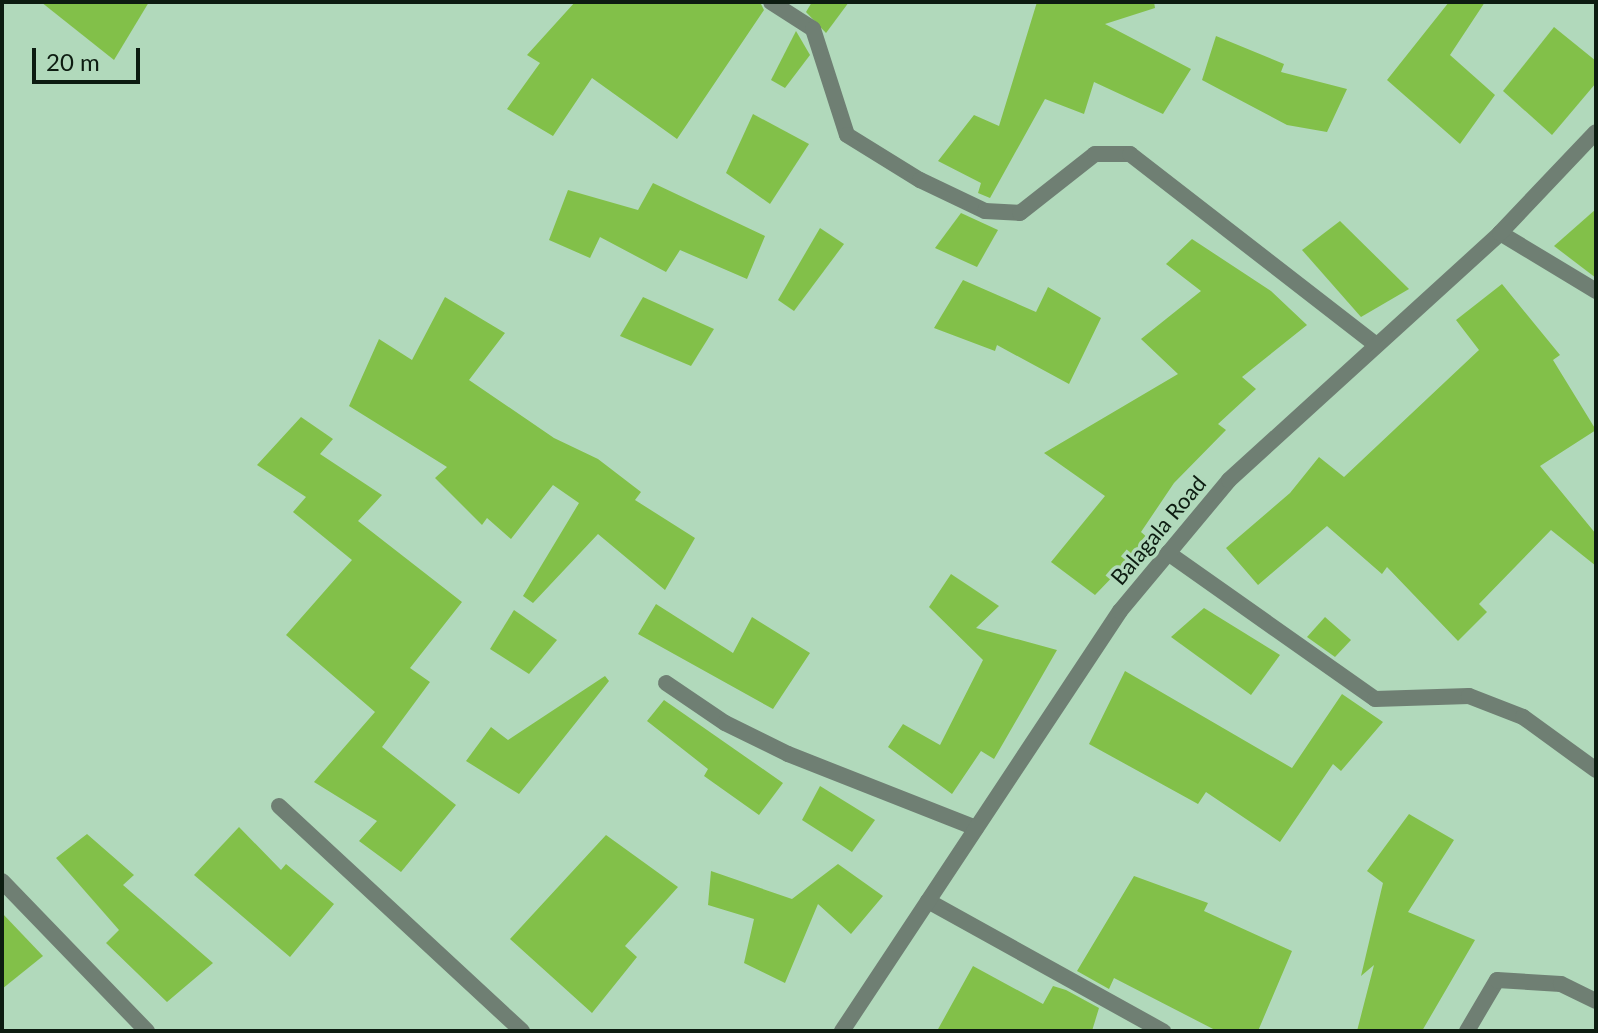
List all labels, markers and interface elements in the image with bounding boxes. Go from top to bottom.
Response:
scale bar [36,32,144,82]
text: 20 m [46,47,100,76]
street label: Balagala Road [1105,470,1211,590]

